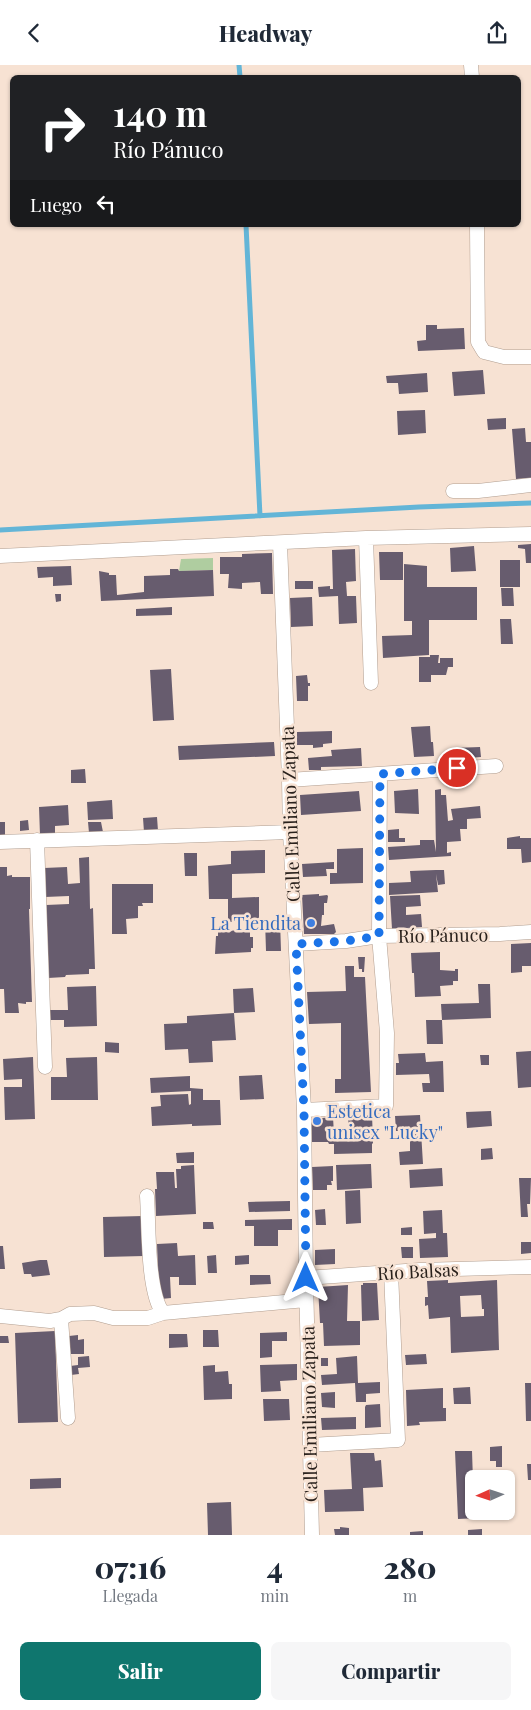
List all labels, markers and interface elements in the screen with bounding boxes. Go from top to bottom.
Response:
text: Headway [219,18,312,48]
icon: back [20,19,48,47]
icon: share [483,19,511,47]
text: 140 m [113,89,207,136]
icon: right [30,95,95,160]
text: Río Pánuco [113,134,224,164]
icon: left [92,190,120,218]
text: Luego [30,191,82,217]
street label: Calle Emiliano Zapata [275,726,305,902]
pin [436,747,478,789]
icon: arrive [443,754,471,782]
place label: La Tiendita [210,911,301,935]
marker: La Tiendita [305,917,317,929]
street label: Río Pánuco [398,922,489,948]
place label: Estetica unisex "Lucky" [327,1099,443,1144]
marker: Estetica unisex "Lucky" [311,1115,323,1127]
position arrow [279,1251,331,1303]
street label: Río Balsas [377,1257,459,1285]
street label: Calle Emiliano Zapata [295,1326,323,1502]
north arrow [465,1470,515,1520]
map controls [465,1470,515,1520]
text: 07:16 [94,1547,166,1587]
text: 4 [267,1547,283,1587]
text: 280 [383,1547,437,1587]
text: Llegada [103,1585,158,1606]
text: min [261,1585,289,1606]
text: m [403,1585,417,1606]
button: Salir [20,1642,261,1700]
button: Compartir [271,1642,511,1700]

